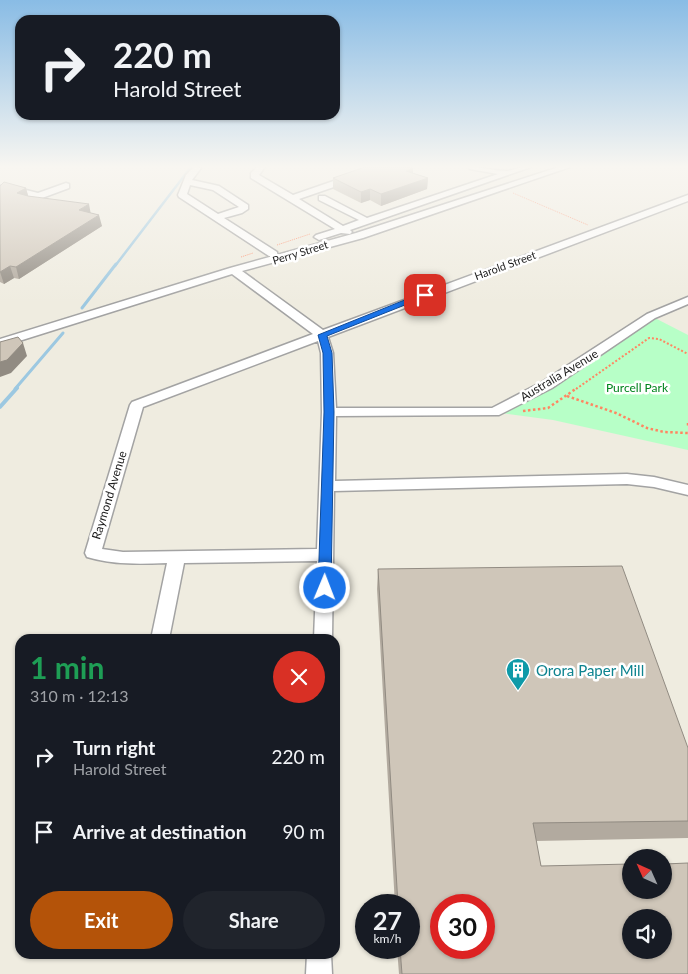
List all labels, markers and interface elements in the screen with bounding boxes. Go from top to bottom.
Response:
text: 220 m [113,33,212,75]
icon: right [30,35,95,100]
text: Harold Street [113,75,242,102]
street label: Perry Street [271,237,329,267]
street label: Harold Street [473,248,537,282]
pin [404,274,446,316]
icon: arrive [411,281,439,309]
street label: Australia Avenue [517,346,601,404]
park label: Purcell Park [606,380,669,395]
street label: Raymond Avenue [88,449,130,541]
position arrow [298,561,350,613]
text: 1 min [30,649,104,685]
button: close [273,651,325,703]
building icon: Orora Paper Mill [505,657,531,691]
place label: Orora Paper Mill [536,661,644,679]
text: 310 m · 12:13 [30,686,129,705]
text: Turn right [73,736,155,759]
icon: right [30,743,58,771]
text: 220 m [271,745,325,768]
text: Harold Street [73,759,166,778]
icon: arrive [30,818,58,846]
text: Arrive at destination [73,820,246,843]
text: 90 m [282,820,325,843]
north arrow [622,849,672,899]
map controls [622,849,672,959]
button: Exit [30,891,173,949]
button: Share [183,891,325,949]
speed limit sign: 30 [430,894,495,959]
text: 27 [373,905,402,935]
button: sound [622,909,672,959]
text: km/h [373,931,402,946]

